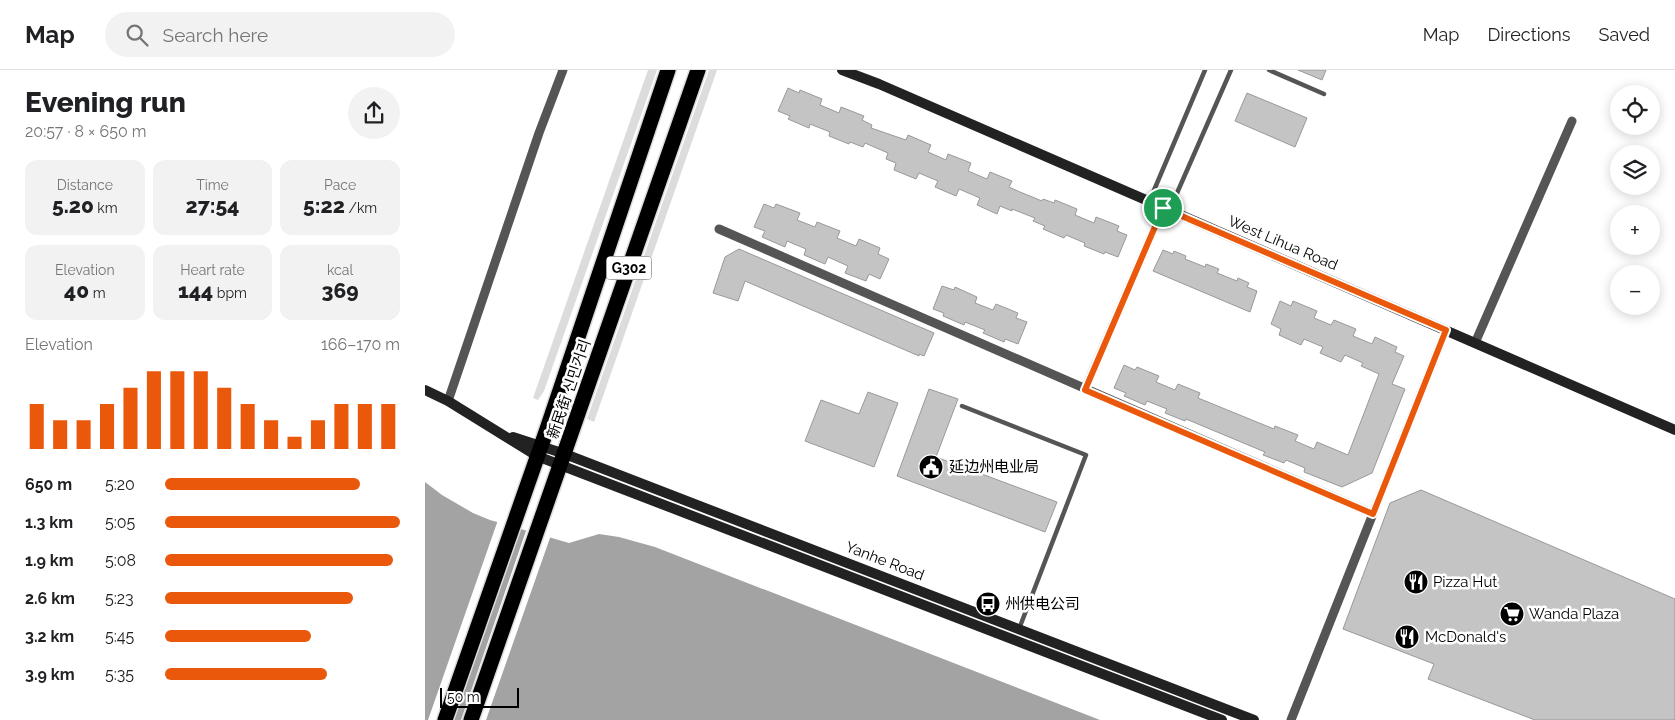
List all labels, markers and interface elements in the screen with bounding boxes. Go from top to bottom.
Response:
search box [105,12,455,57]
text: Map [25,20,75,49]
icon: search [123,21,151,49]
text: Search here [163,24,268,46]
text: Map [1423,24,1459,45]
text: Directions [1487,24,1571,45]
text: Saved [1599,24,1650,45]
map controls [1610,85,1660,315]
button: locate [1610,85,1660,135]
text: Evening run [25,86,186,119]
button: share [348,87,400,139]
text: 20:57 · 8 × 650 m [25,122,146,141]
button: layers [1610,145,1660,195]
text: Distance [57,177,113,193]
text: Time [196,177,229,193]
text: Pace [324,177,356,193]
pin [1142,187,1184,229]
text: 5.20 [52,193,94,218]
text: 27:54 [186,193,239,218]
text: 5:22 [303,193,345,218]
icon: arrive [1149,194,1177,222]
text: km [94,200,118,216]
text: /km [345,200,377,216]
button: + [1610,205,1660,255]
street label: West Lihua Road [1226,212,1340,274]
road number: G302 [607,257,651,280]
text: Elevation [55,262,115,278]
text: Heart rate [180,262,245,278]
text: kcal [327,262,353,278]
button: − [1610,265,1660,315]
text: 40 [64,278,89,303]
text: 144 [178,278,213,303]
text: 369 [322,278,359,303]
text: m [89,285,106,301]
text: bpm [213,285,247,301]
text: Elevation [25,335,93,354]
text: 166–170 m [321,335,400,354]
street label: 新民街 신민거리 [544,337,594,441]
public building icon: 延边州电业局 [918,454,944,480]
place label: 延边州电业局 [949,458,1039,476]
text: 650 m [25,475,72,494]
text: 5:20 [105,475,135,494]
text: 1.3 km [25,513,73,532]
text: 5:05 [105,513,135,532]
street label: Yanhe Road [843,538,927,584]
text: 1.9 km [25,551,74,570]
text: 5:08 [105,551,136,570]
restaurant icon: Pizza Hut [1403,569,1429,595]
place label: Pizza Hut [1433,573,1497,591]
text: 2.6 km [25,589,75,608]
text: 5:23 [105,589,134,608]
bus stop icon: 州供电公司 [975,591,1001,617]
place label: 州供电公司 [1005,595,1080,613]
supermarket icon: Wanda Plaza [1499,601,1525,627]
place label: Wanda Plaza [1529,605,1619,623]
restaurant icon: McDonald's [1394,624,1420,650]
text: 3.2 km [25,627,74,646]
text: 5:45 [105,627,134,646]
place label: McDonald's [1425,628,1506,646]
text: 3.9 km [25,665,75,684]
text: 5:35 [105,665,134,684]
scale bar [440,685,519,708]
text: 50 m [447,689,480,705]

